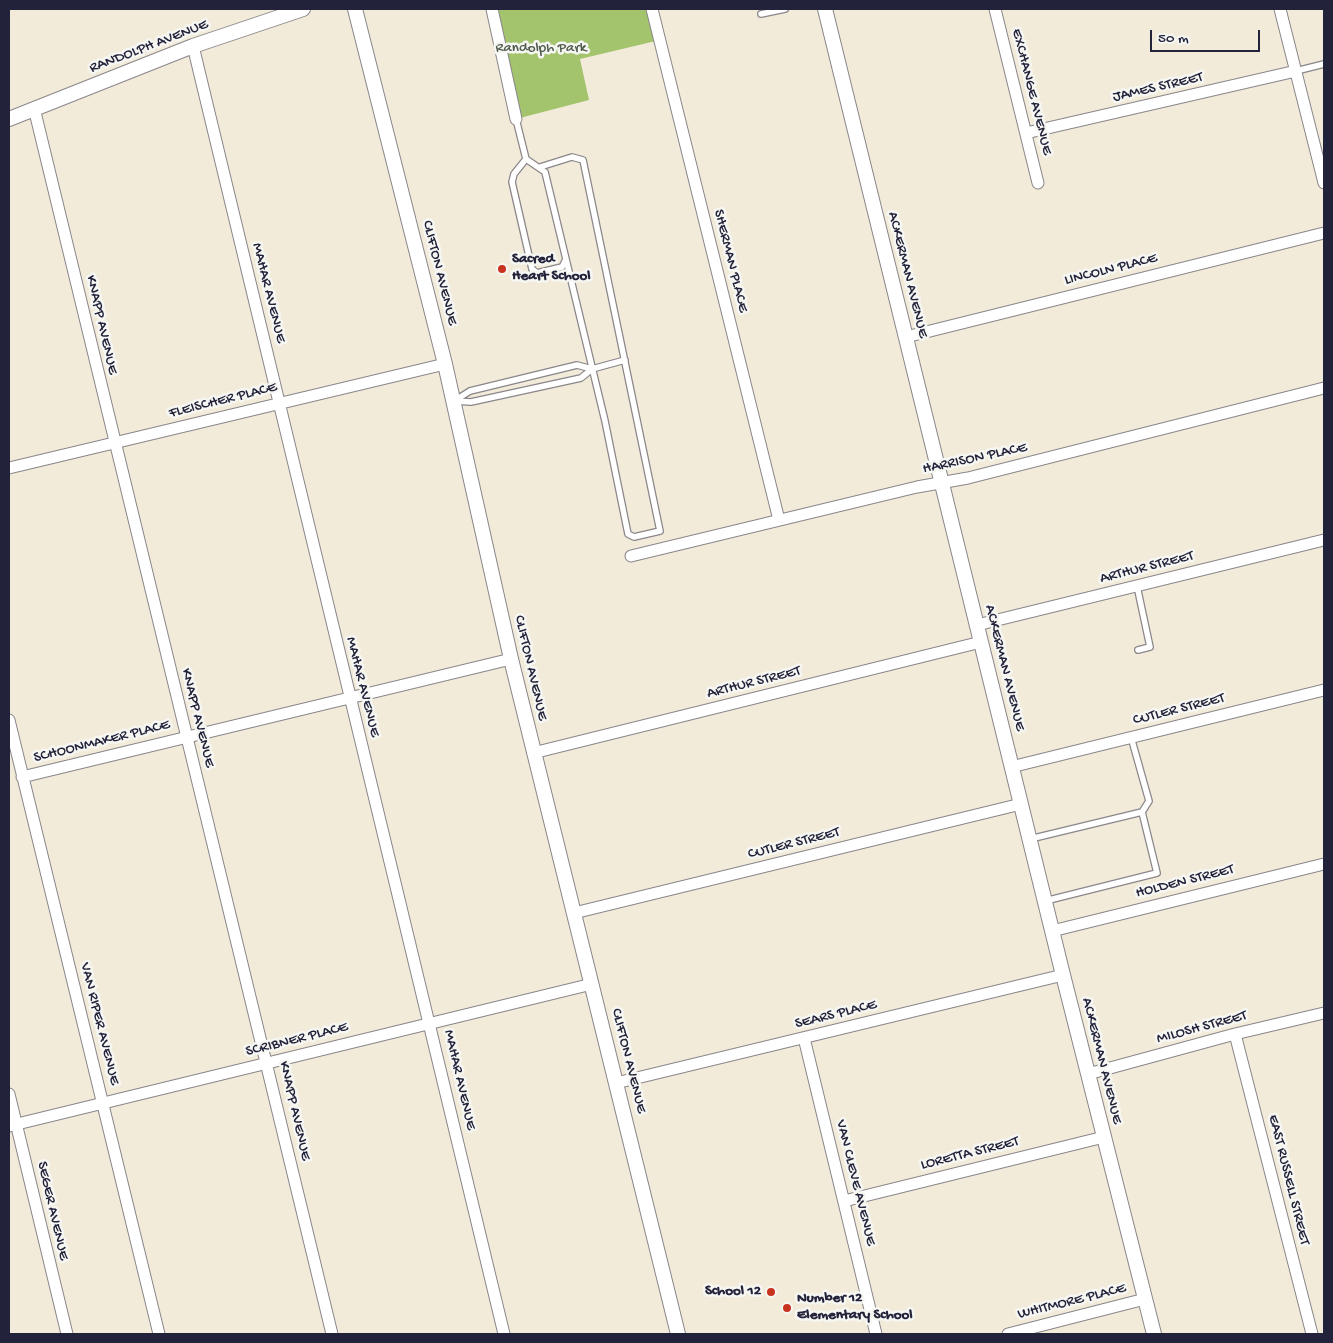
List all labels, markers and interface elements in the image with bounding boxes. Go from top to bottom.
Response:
street label: RANDOLPH AVENUE [87,16,211,78]
scale bar [1153,20,1263,52]
street label: EXCHANGE AVENUE [1007,27,1055,157]
text: 50 m [1158,30,1189,48]
park label: Randolph Park [496,40,586,58]
street label: JAMES STREET [1111,69,1205,107]
street label: SHERMAN PLACE [709,208,751,314]
street label: ACKERMAN AVENUE [883,210,931,340]
street label: CLIFTON AVENUE [417,219,461,327]
street label: MAHAR AVENUE [247,241,289,345]
street label: LINCOLN PLACE [1063,250,1159,290]
place label: Sacred Heart School [512,251,591,286]
marker: Sacred Heart School [496,263,508,275]
street label: KNAPP AVENUE [81,274,121,376]
street label: FLEISCHER PLACE [167,379,279,423]
street label: HARRISON PLACE [921,439,1029,479]
street label: ARTHUR STREET [1098,548,1196,588]
street label: ACKERMAN AVENUE [980,603,1028,733]
street label: CLIFTON AVENUE [509,614,551,722]
street label: MAHAR AVENUE [341,635,383,739]
street label: ARTHUR STREET [705,663,803,703]
street label: KNAPP AVENUE [176,667,218,769]
street label: CUTLER STREET [1131,690,1227,730]
street label: SCHOONMAKER PLACE [32,716,172,768]
street label: CUTLER STREET [746,824,842,864]
street label: HOLDEN STREET [1134,861,1236,903]
street label: VAN RIPER AVENUE [75,961,123,1087]
street label: SEARS PLACE [793,996,879,1034]
street label: ACKERMAN AVENUE [1077,996,1125,1126]
street label: CLIFTON AVENUE [606,1007,650,1115]
street label: MILOSH STREET [1155,1007,1249,1049]
street label: SCRIBNER PLACE [244,1019,350,1061]
street label: MAHAR AVENUE [439,1028,479,1132]
street label: KNAPP AVENUE [274,1060,314,1162]
street label: EAST RUSSELL STREET [1263,1113,1313,1247]
street label: VAN CLEVE AVENUE [831,1118,879,1248]
street label: LORETTA STREET [919,1133,1021,1175]
street label: SEGER AVENUE [32,1160,72,1262]
street label: WHITMORE PLACE [1016,1280,1128,1324]
place label: School 12 [705,1283,761,1301]
marker: School 12 [765,1286,777,1298]
place label: Number 12 Elementary School [797,1290,913,1325]
marker: Number 12 Elementary School [781,1302,793,1314]

